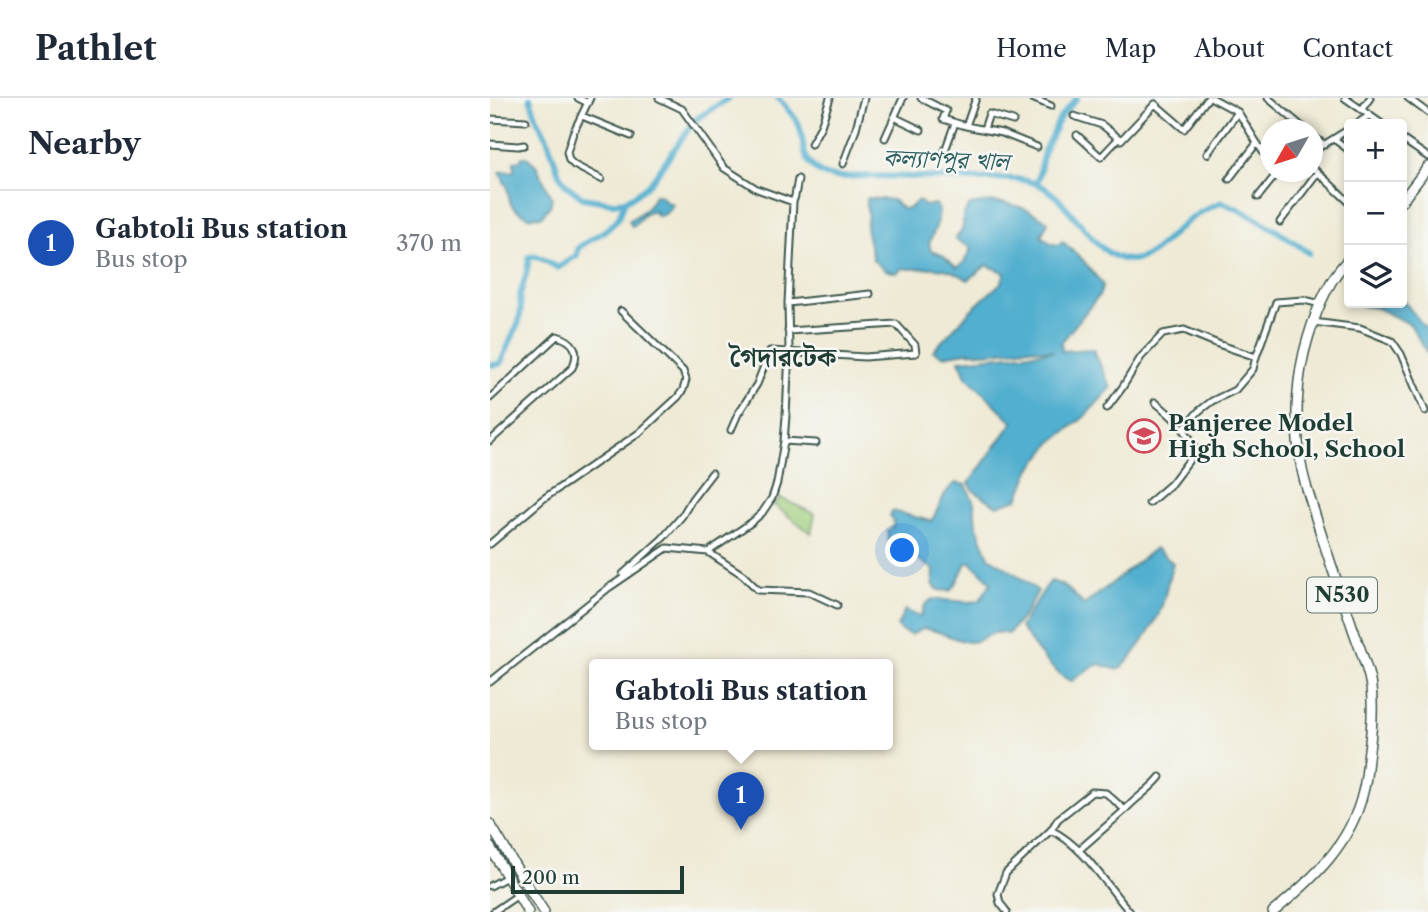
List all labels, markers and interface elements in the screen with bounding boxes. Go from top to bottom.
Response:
text: Pathlet [35,28,157,69]
text: Home [996,34,1067,63]
text: Map [1105,34,1156,63]
text: About [1194,34,1265,63]
text: Contact [1303,34,1393,63]
north arrow [1260,119,1323,182]
map controls [1344,119,1407,308]
button: + [1344,119,1407,182]
text: Nearby [28,125,141,162]
water label: কল্যাণপুর খাল [883,143,1014,176]
button: − [1344,182,1407,245]
text: Gabtoli Bus station [95,213,348,245]
text: 1 [46,229,56,257]
text: 370 m [396,229,462,257]
text: Bus stop [95,245,188,273]
button: layers [1344,245,1407,308]
district label: গৈদারটেক [728,341,838,373]
place label: Panjeree Model High School, School [1168,409,1405,463]
school or university icon: Panjeree Model High School, School [1125,417,1163,455]
your location [885,533,919,567]
road number: N530 [1307,578,1377,612]
popup [589,659,893,750]
text: Gabtoli Bus station [615,675,867,707]
text: Bus stop [615,707,707,735]
pin: 1 [718,772,764,830]
scale bar [511,863,684,895]
text: 200 m [522,866,580,889]

